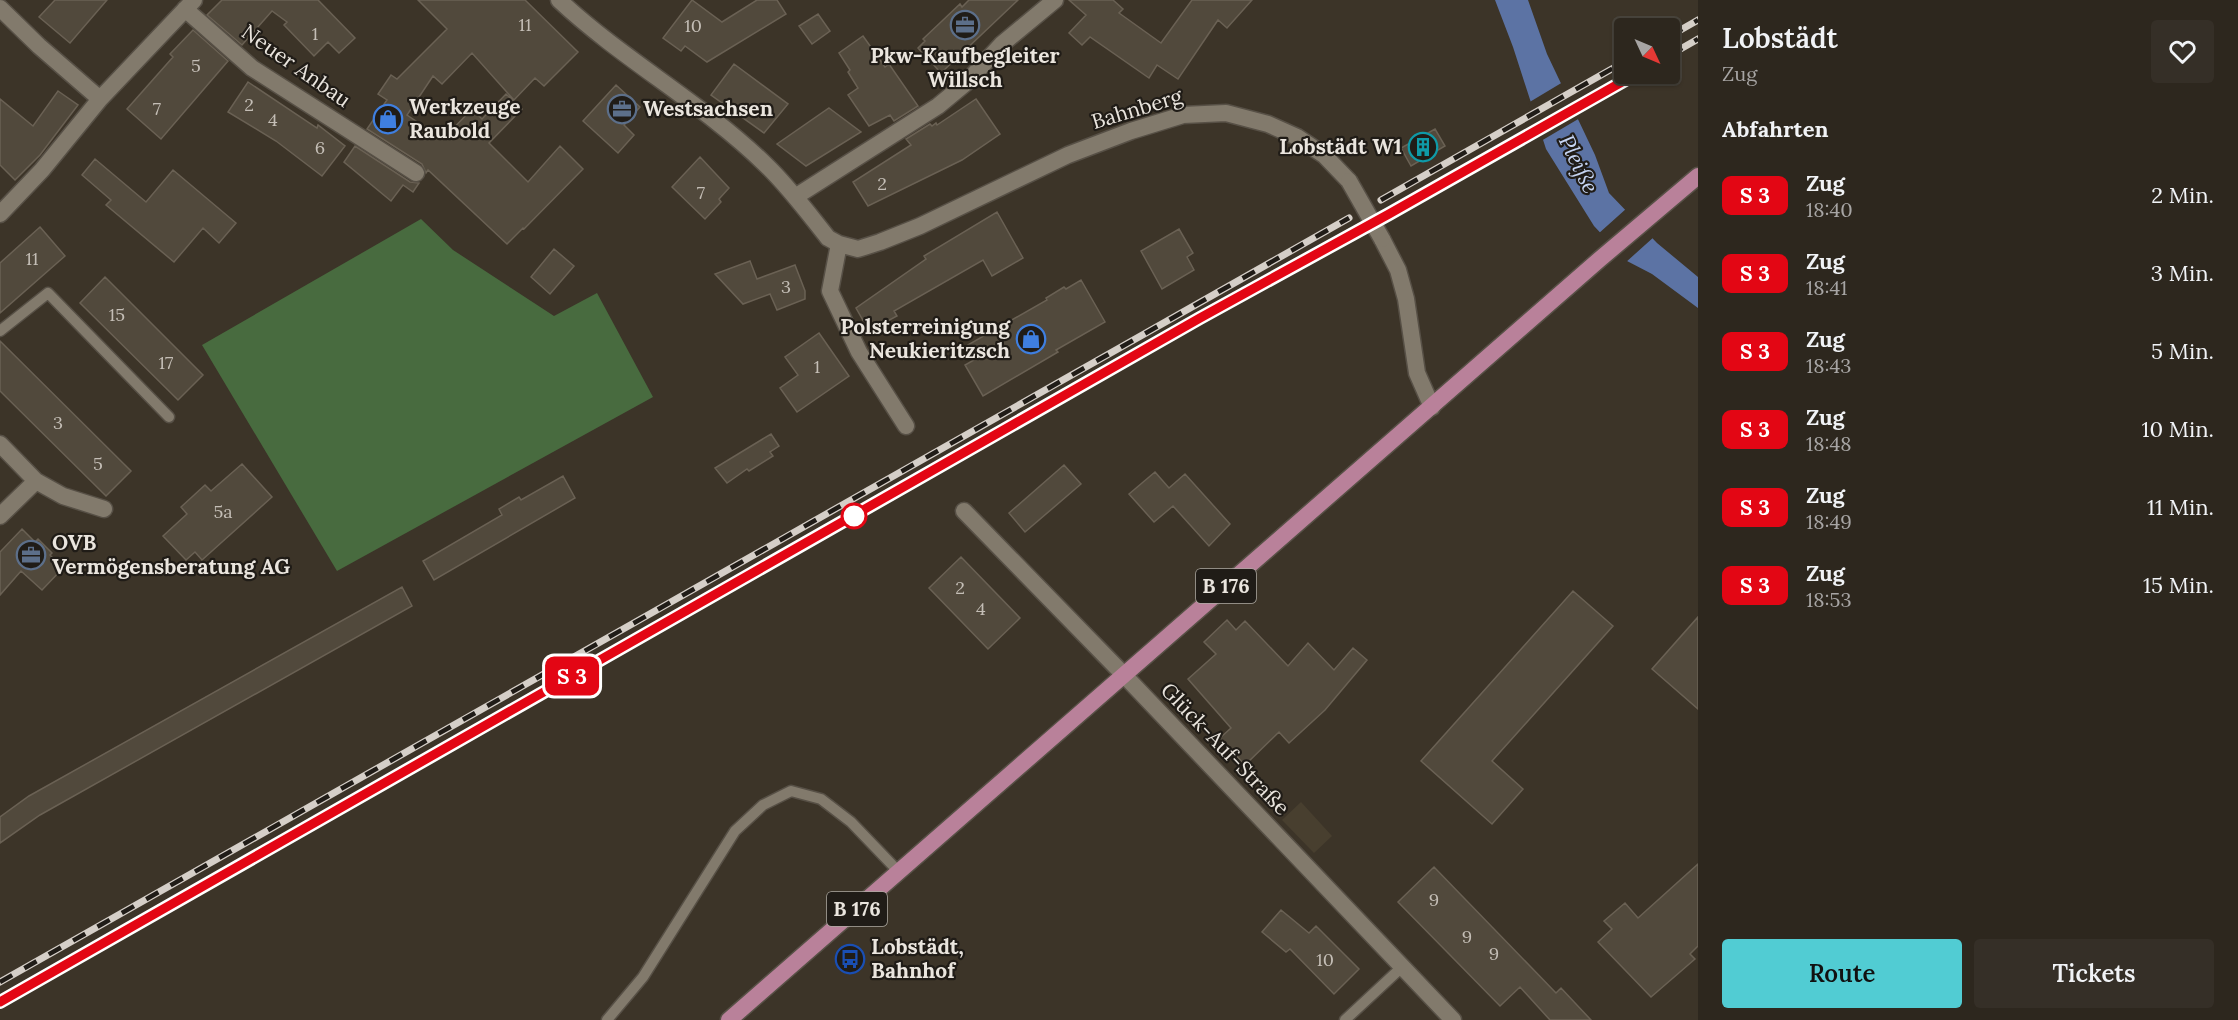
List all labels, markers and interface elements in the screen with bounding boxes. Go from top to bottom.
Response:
office icon: Pkw-Kaufbegleiter Willsch [949,9,981,41]
house number: 11 [518,13,532,36]
house number: 10 [684,14,702,37]
street label: Neuer Anbau [236,18,356,113]
north arrow [1614,18,1680,84]
map controls [1614,18,1680,84]
text: Lobstädt [1722,20,1838,56]
button: heart [2151,20,2214,83]
house number: 1 [312,22,318,45]
place label: Pkw-Kaufbegleiter Willsch [870,42,1060,93]
house number: 5 [191,54,201,77]
text: Zug [1722,61,1757,86]
street label: Bahnberg [1088,82,1186,135]
house number: 2 [244,93,254,116]
place label: Werkzeuge Raubold [409,93,521,144]
office icon: Westsachsen [606,93,638,125]
place label: Westsachsen [643,95,773,122]
house number: 7 [153,97,161,120]
shop icon: Werkzeuge Raubold [372,103,404,135]
house number: 4 [268,108,278,131]
text: Abfahrten [1722,115,1829,143]
water label: Pleiße [1553,130,1605,198]
building icon: Lobstädt W1 [1407,131,1439,163]
place label: Lobstädt W1 [1279,133,1402,160]
house number: 6 [315,136,325,159]
text: Zug [1806,169,1845,197]
house number: 2 [877,172,887,195]
house number: 7 [697,181,705,204]
text: 2 Min. [2151,181,2214,209]
text: S 3 [1740,182,1770,209]
text: 18:40 [1806,197,1853,222]
house number: 11 [25,247,39,270]
text: Zug [1806,247,1845,275]
text: 3 Min. [2151,259,2214,287]
text: S 3 [1740,260,1770,287]
house number: 3 [781,275,791,298]
text: 18:41 [1806,275,1848,300]
house number: 15 [109,303,125,326]
place label: Polsterreinigung Neukieritzsch [840,313,1011,364]
shop icon: Polsterreinigung Neukieritzsch [1015,323,1047,355]
text: Zug [1806,325,1845,353]
text: 5 Min. [2151,337,2214,365]
text: S 3 [1740,338,1770,365]
house number: 17 [159,351,173,374]
text: 18:43 [1806,353,1852,378]
house number: 1 [814,355,820,378]
text: Zug [1806,403,1845,431]
house number: 3 [53,411,63,434]
text: 10 Min. [2141,415,2214,443]
text: S 3 [1740,416,1770,443]
text: 18:48 [1806,431,1852,456]
house number: 5 [93,452,103,475]
text: Zug [1806,481,1845,509]
text: 11 Min. [2147,493,2214,521]
text: S 3 [1740,494,1770,521]
house number: 5a [213,500,233,523]
unlabelled marker [841,503,867,529]
text: 18:49 [1806,509,1852,534]
place label: OVB Vermögensberatung AG [52,529,290,580]
office icon: OVB Vermögensberatung AG [15,539,47,571]
text: Zug [1806,559,1845,587]
road number: B 176 [1196,569,1256,603]
text: 15 Min. [2143,571,2214,599]
text: S 3 [1740,572,1770,599]
house number: 2 [955,576,965,599]
text: 18:53 [1806,587,1852,612]
house number: 4 [976,597,986,620]
line badge: S 3 [538,656,606,696]
text: S 3 [557,663,587,690]
street label: Glück-Auf-Straße [1155,677,1296,821]
house number: 9 [1429,888,1439,911]
road number: B 176 [827,892,887,926]
house number: 9 [1462,925,1472,948]
place label: Lobstädt, Bahnhof [871,933,964,984]
button: Route [1722,939,1962,1008]
button: Tickets [1974,939,2214,1008]
house number: 9 [1489,942,1499,965]
bus stop icon: Lobstädt, Bahnhof [834,943,866,975]
house number: 10 [1316,948,1334,971]

